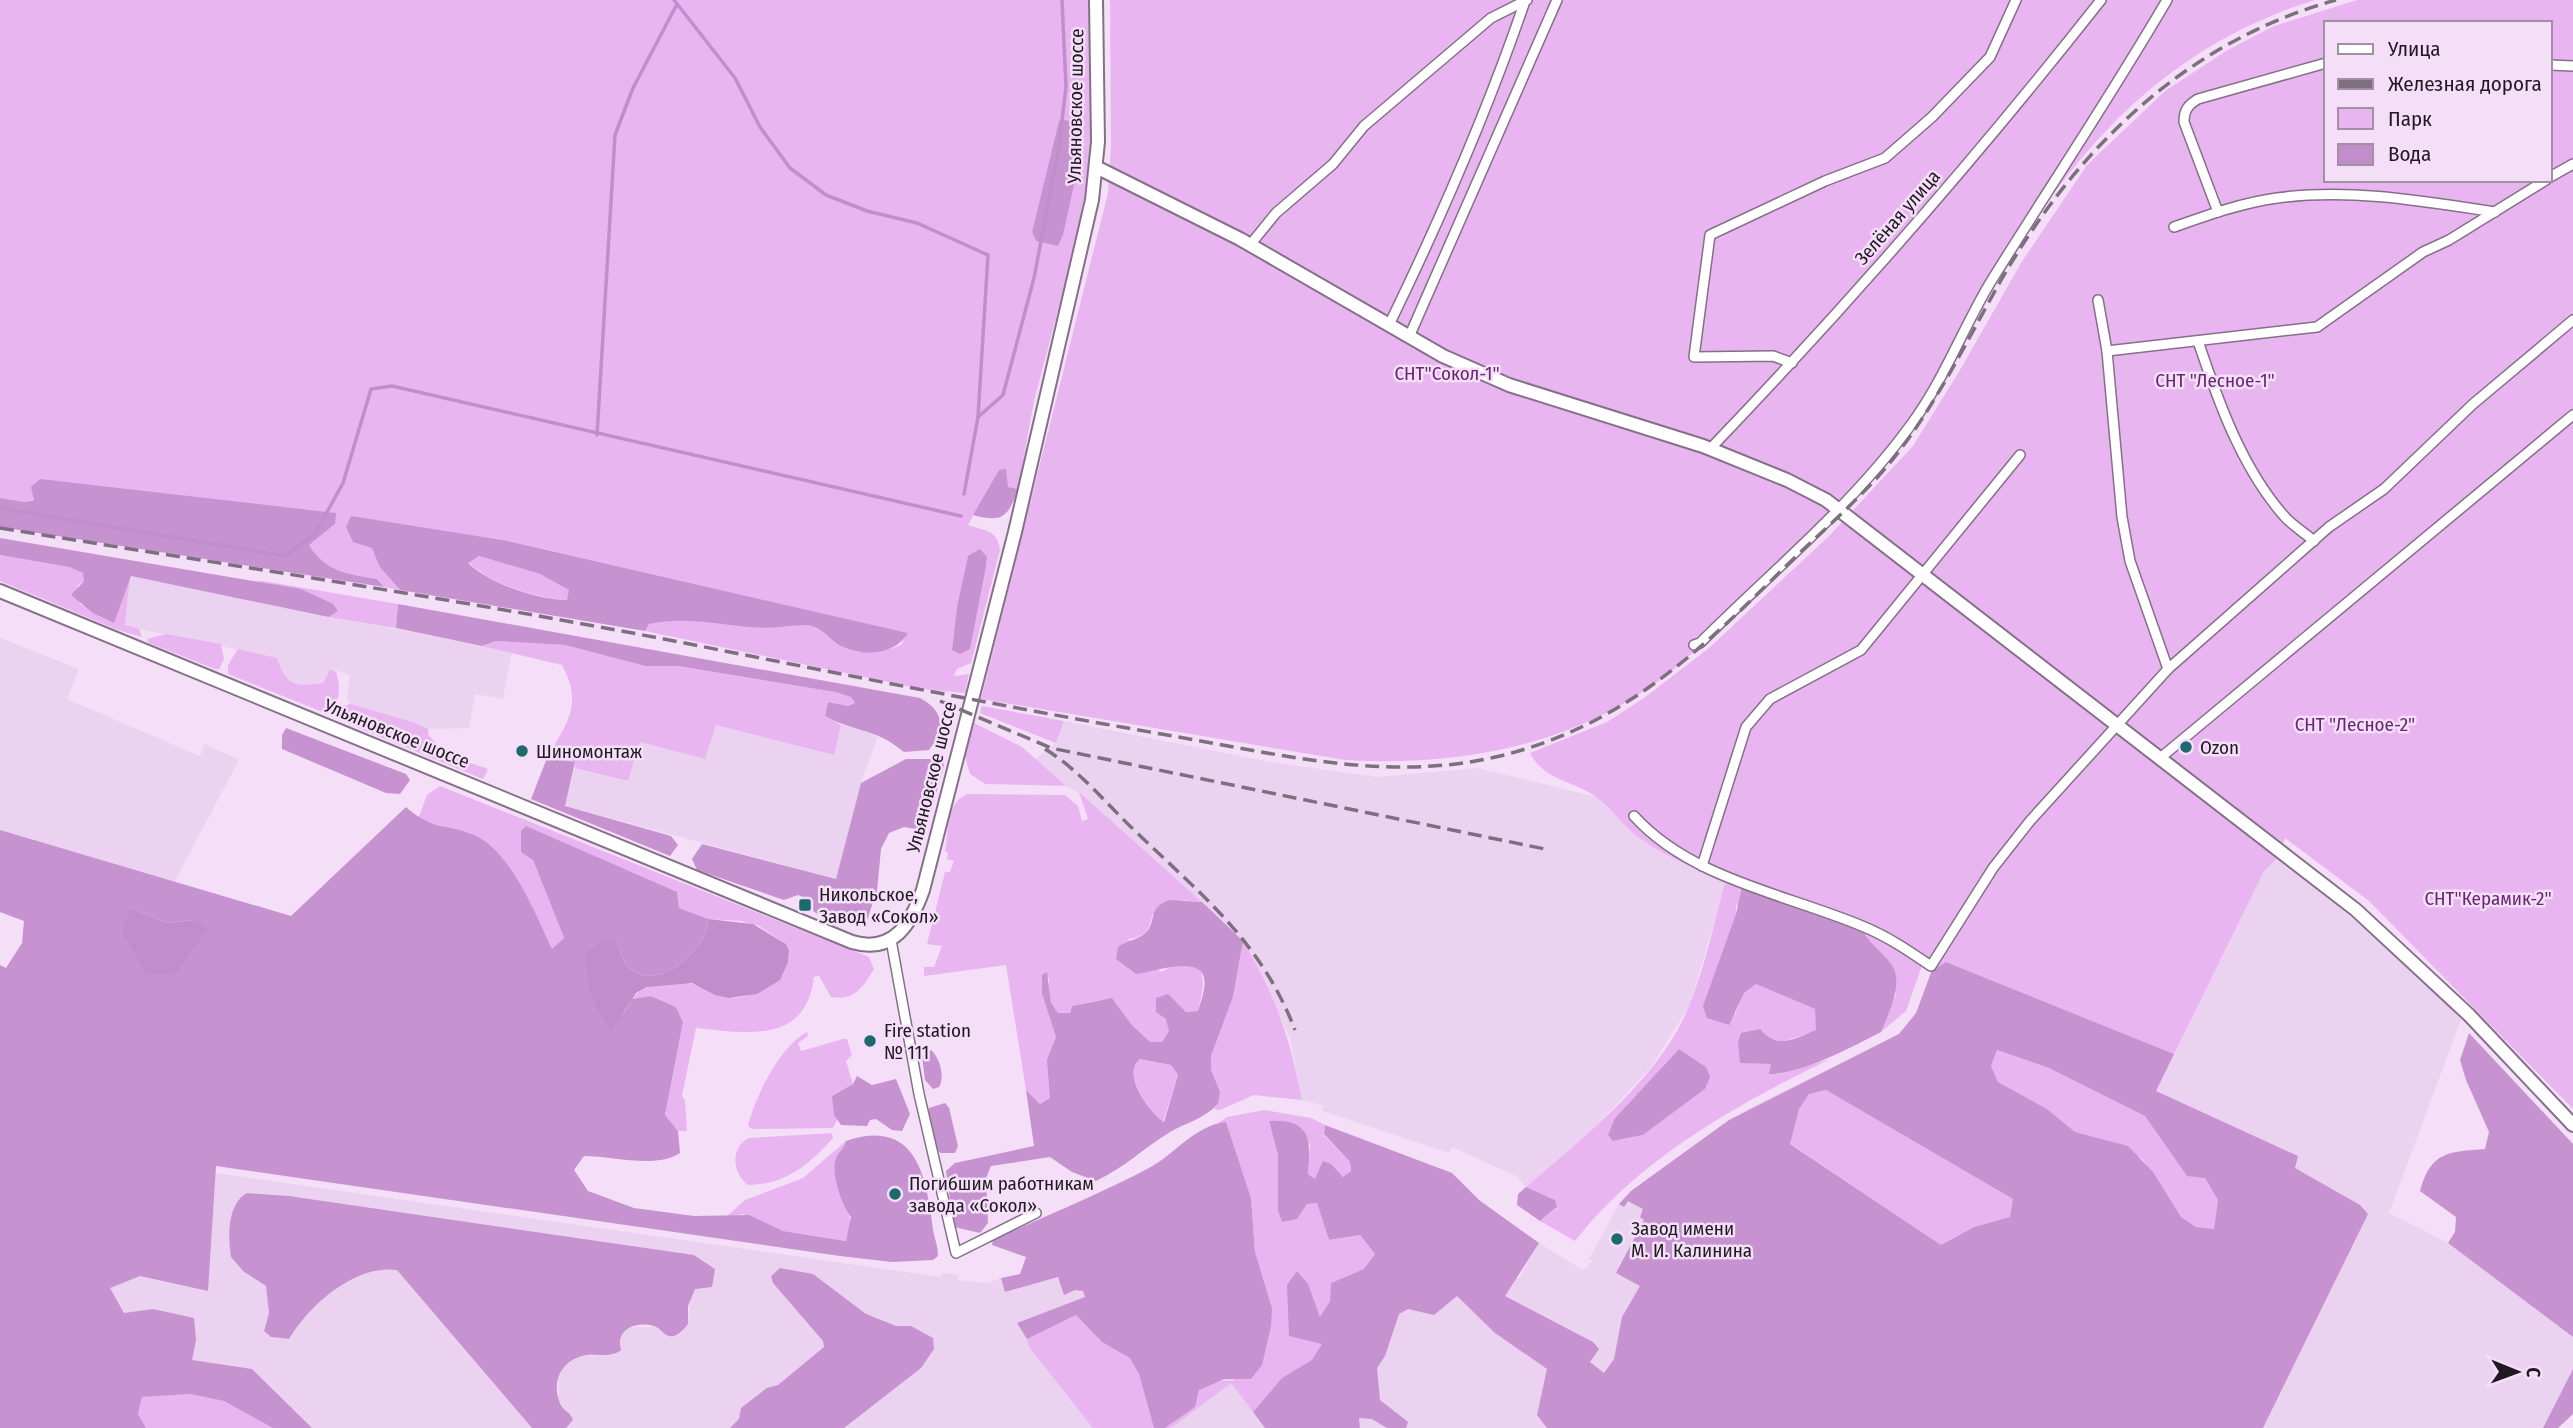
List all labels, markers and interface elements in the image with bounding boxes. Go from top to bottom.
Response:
legend [2324,21,2552,182]
street label: Ульяновское шоссе [1063,28,1088,185]
text: Улица [2387,36,2441,62]
text: Железная дорога [2388,71,2542,97]
text: Парк [2388,106,2432,132]
text: Вода [2388,141,2431,167]
street label: Зелёная улица [1850,165,1945,270]
park label: СНТ"Сокол-1" [1394,362,1500,385]
park label: СНТ "Лесное-1" [2155,369,2275,392]
street label: Ульяновское шоссе [320,693,473,773]
street label: Ульяновское шоссе [901,699,961,856]
park label: СНТ "Лесное-2" [2295,713,2415,736]
place label: Ozon [2200,736,2239,759]
marker: Ozon [2178,739,2194,755]
place label: Шиномонтаж [536,740,642,763]
marker: Шиномонтаж [514,743,530,759]
place label: Никольское, Завод «Сокол» [819,883,939,928]
park label: СНТ"Керамик-2" [2424,887,2552,910]
marker: Никольское, Завод «Сокол» [797,897,813,913]
place label: Fire station № 111 [884,1019,971,1064]
marker: Fire station № 111 [862,1033,878,1049]
place label: Погибшим работникам завода «Сокол» [909,1172,1094,1217]
marker: Погибшим работникам завода «Сокол» [887,1186,903,1202]
place label: Завод имени М. И. Калинина [1631,1217,1752,1262]
marker: Завод имени М. И. Калинина [1609,1231,1625,1247]
north arrow [2482,1337,2552,1407]
text: С [2522,1367,2545,1378]

